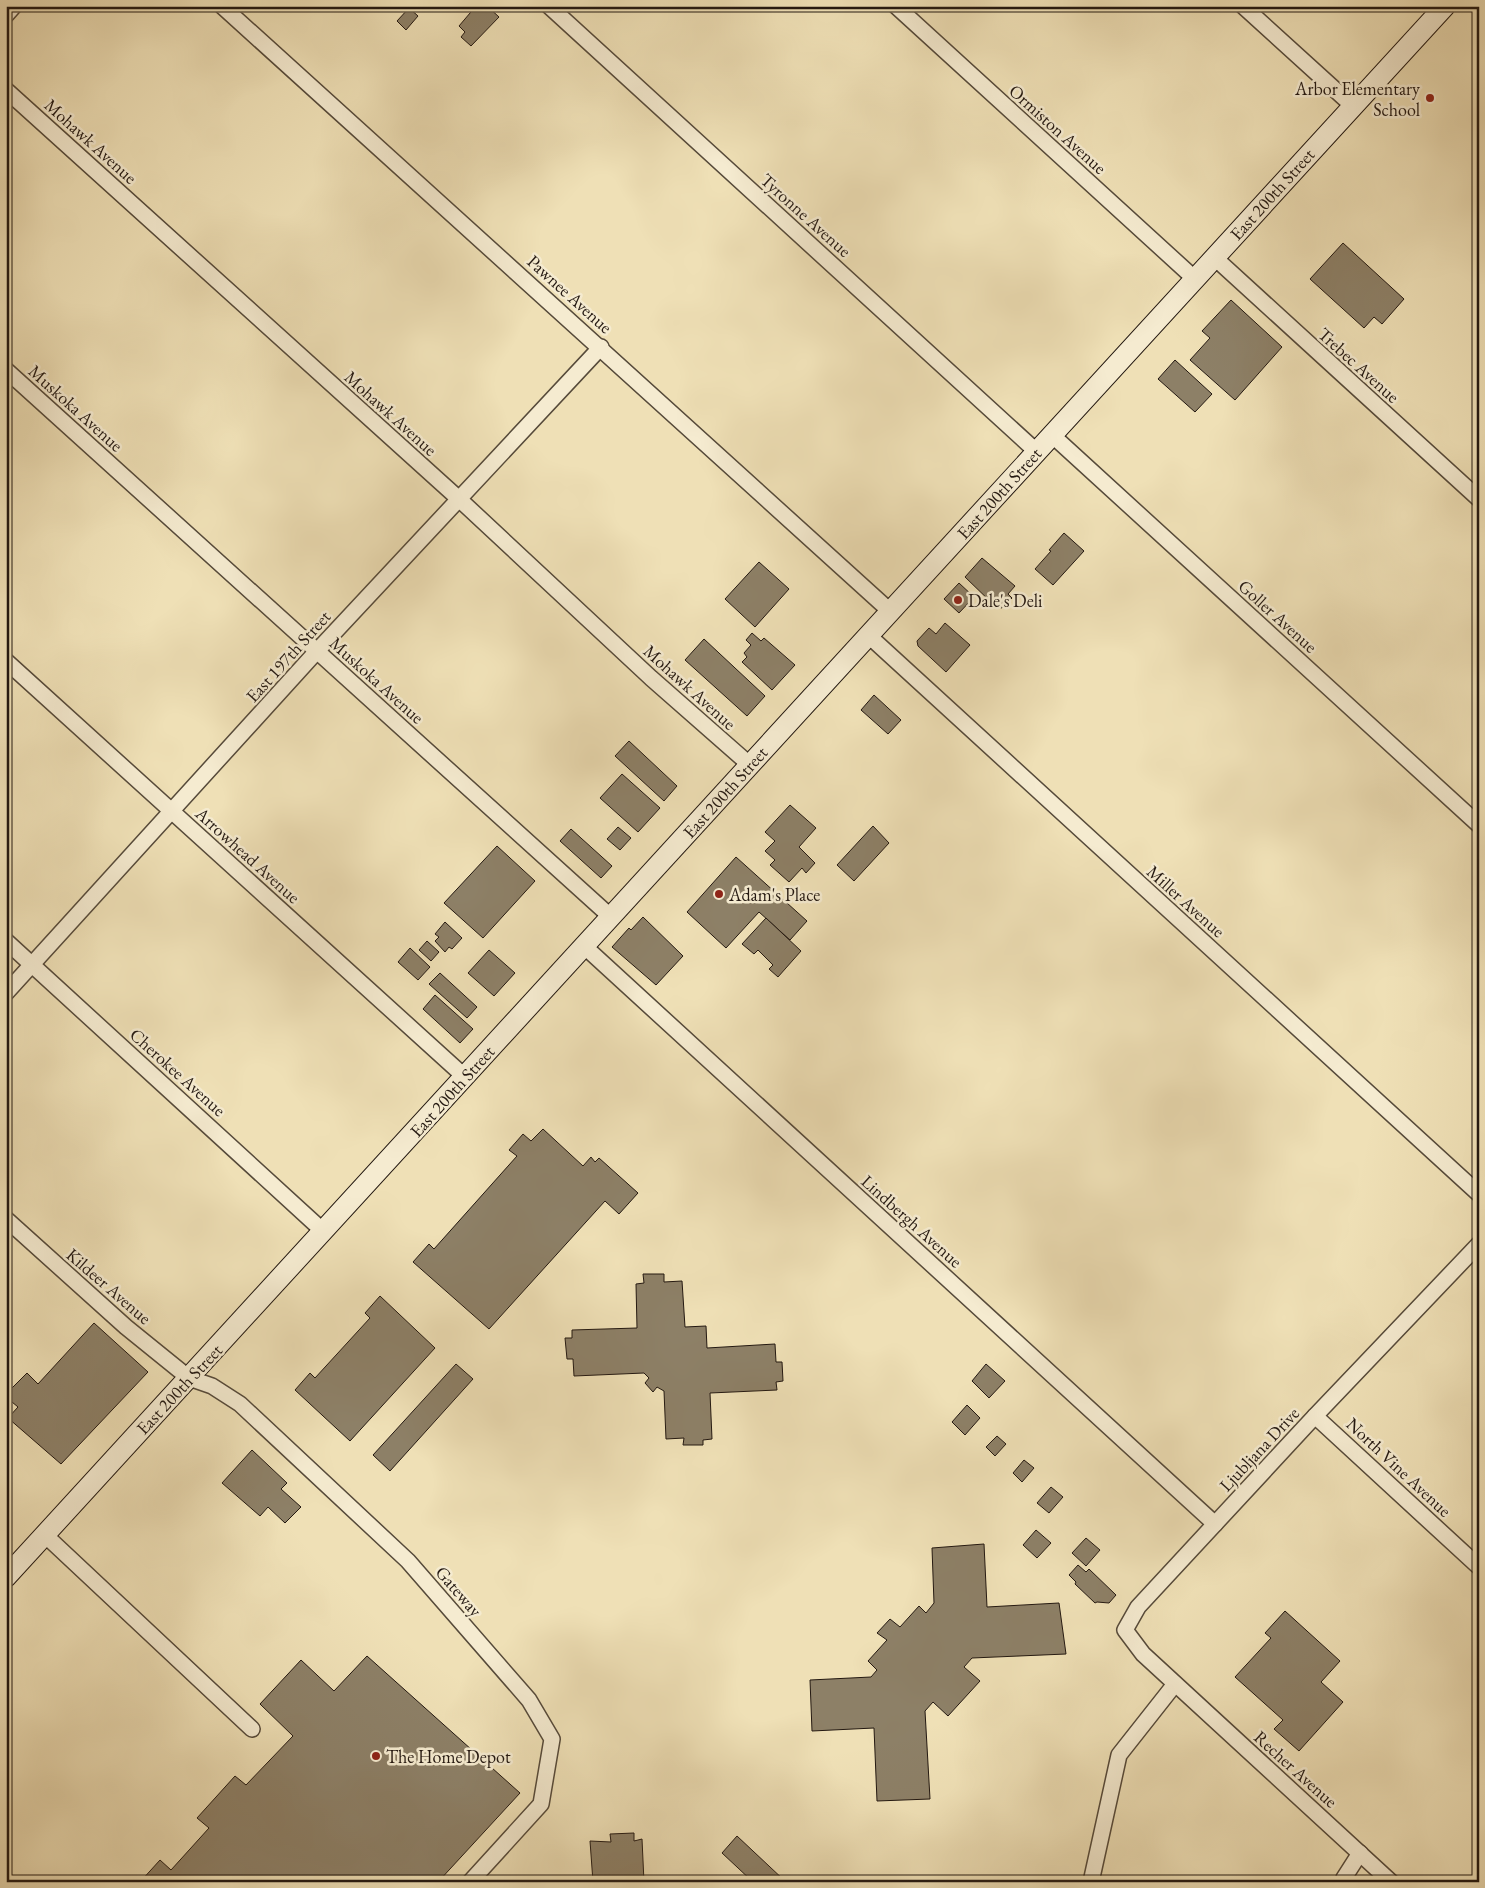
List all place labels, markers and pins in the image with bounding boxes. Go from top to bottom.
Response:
place label: Arbor Elementary School [1294,77,1420,121]
marker: Arbor Elementary School [1424,92,1436,104]
place label: Dale's Deli [968,589,1043,612]
marker: Dale's Deli [952,594,964,606]
place label: Adam's Place [728,883,820,906]
marker: Adam's Place [713,888,725,900]
place label: The Home Depot [386,1745,511,1768]
marker: The Home Depot [370,1750,382,1762]

